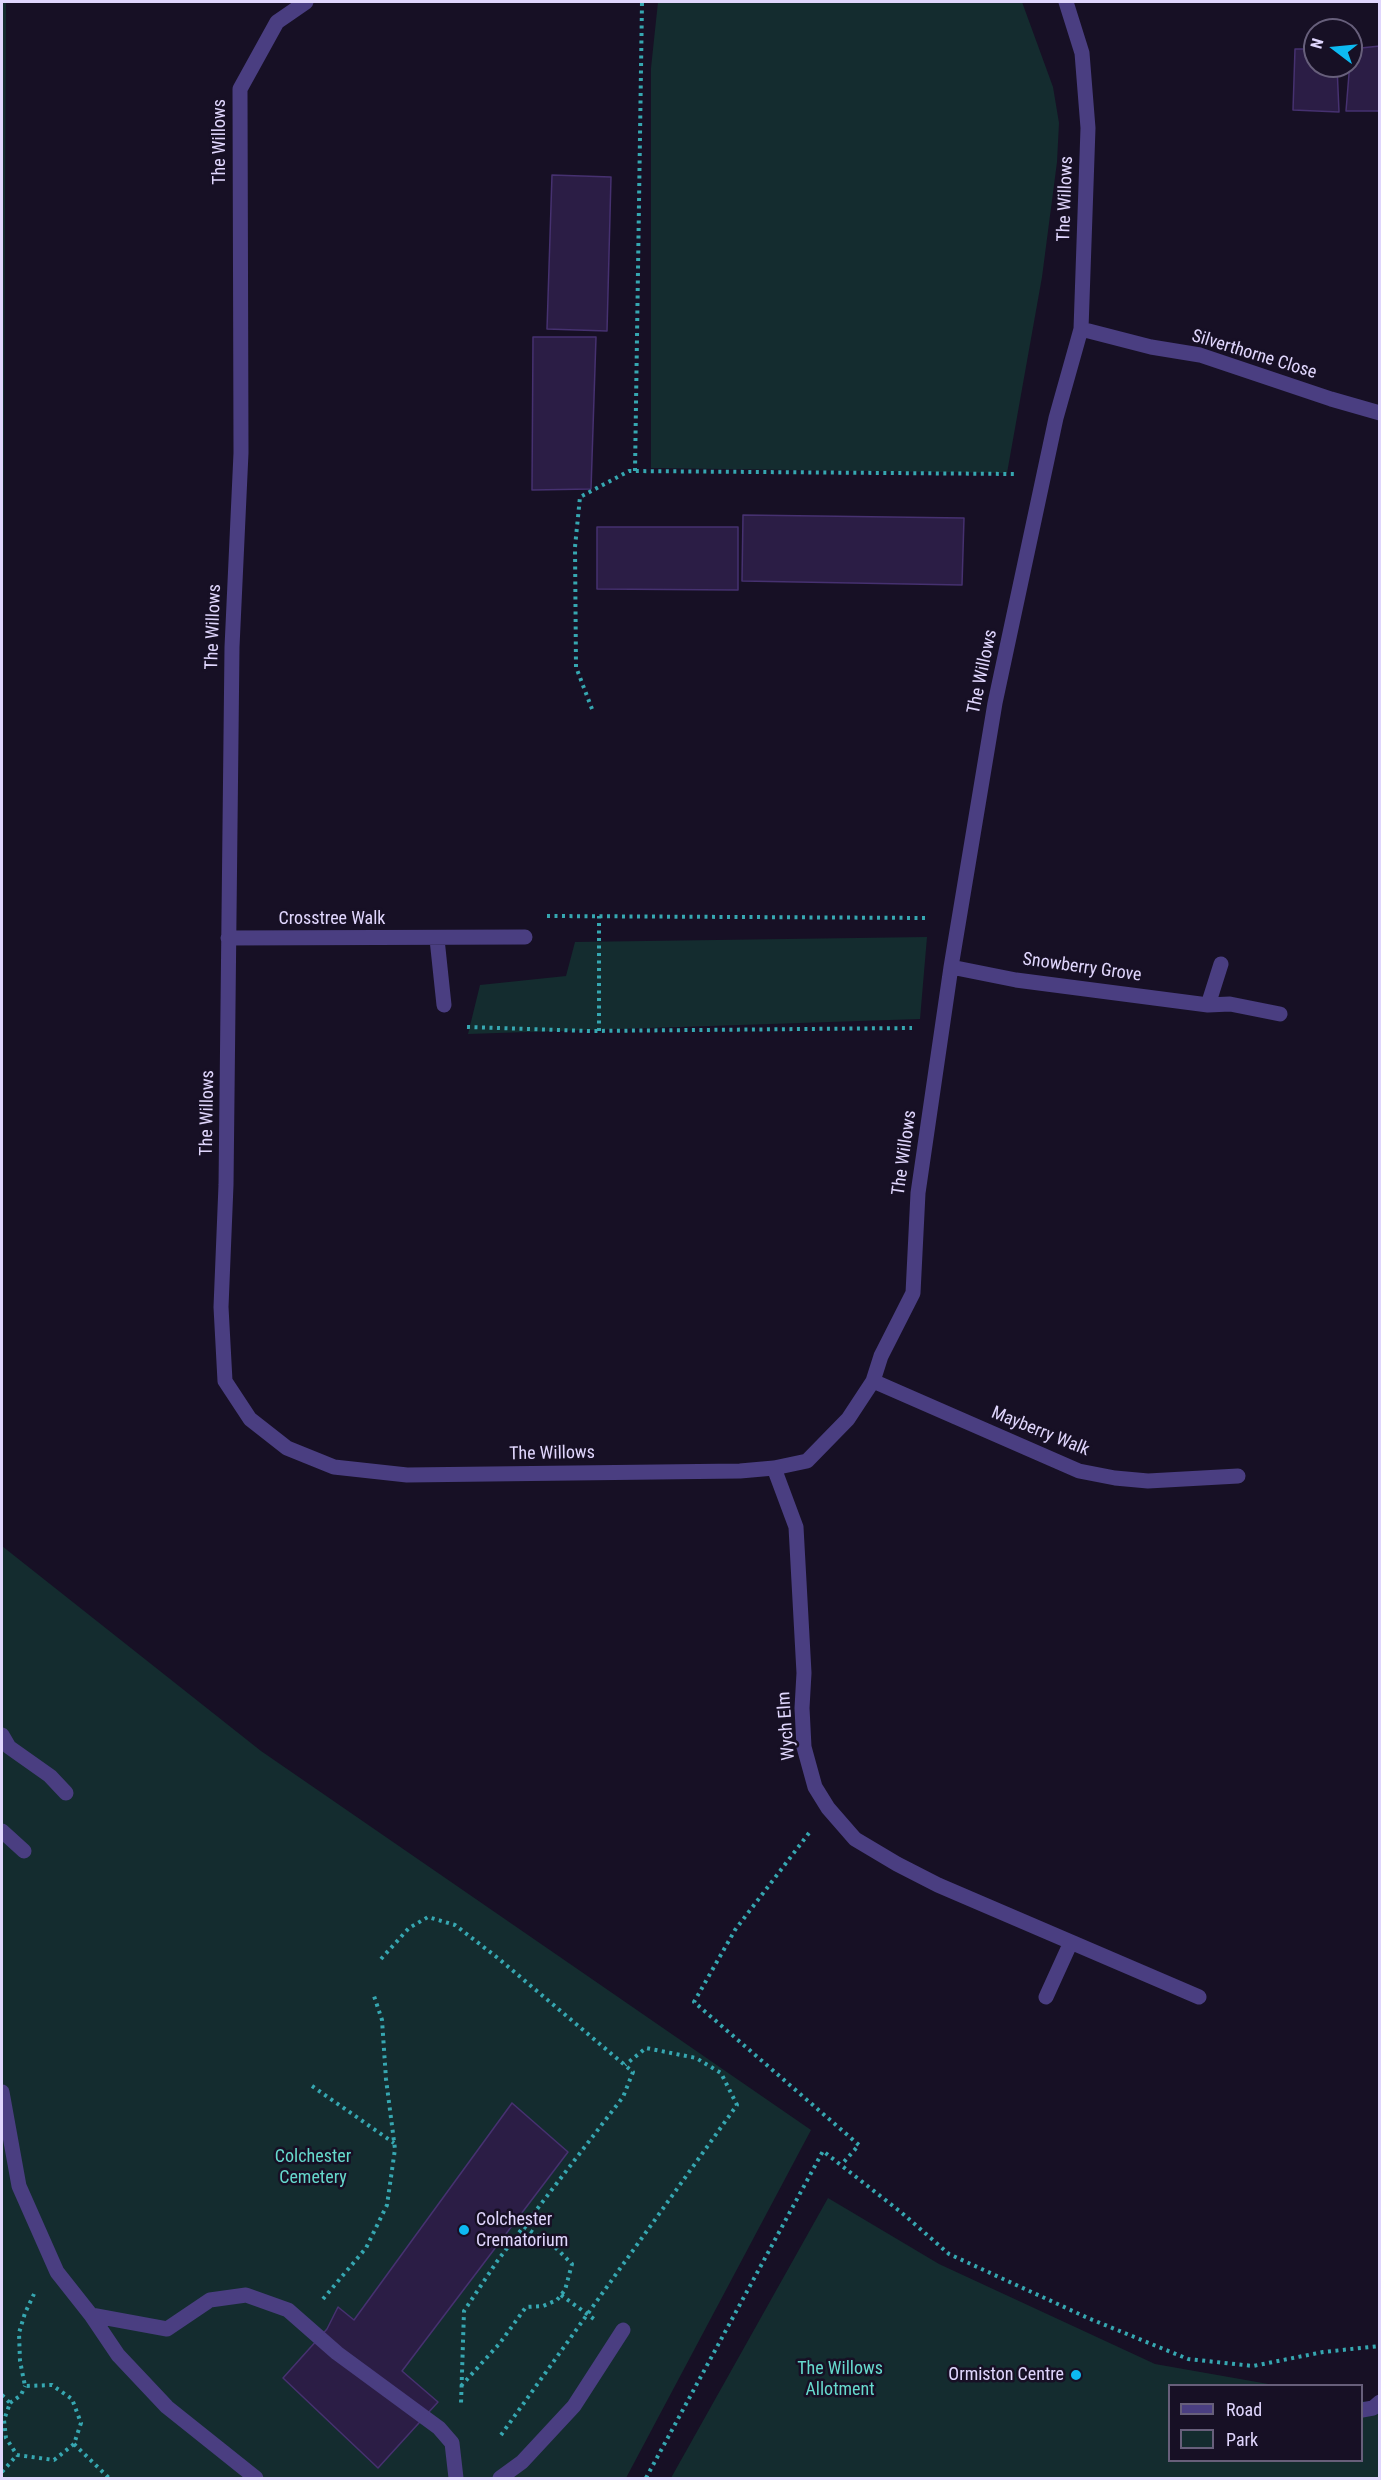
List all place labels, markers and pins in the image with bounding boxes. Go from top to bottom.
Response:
place label: Colchester Crematorium [476,2209,568,2252]
marker: Colchester Crematorium [457,2223,471,2237]
place label: Ormiston Centre [948,2364,1064,2386]
marker: Ormiston Centre [1069,2368,1083,2382]

